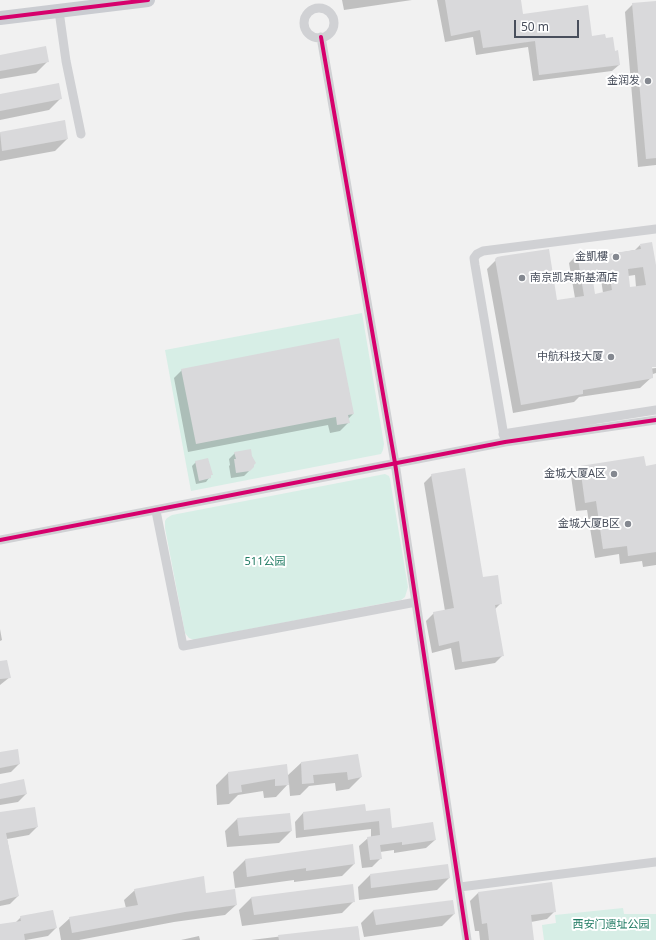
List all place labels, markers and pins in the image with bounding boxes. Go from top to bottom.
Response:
place label: 金润发 [607,74,640,88]
marker: 金润发 [643,76,653,86]
place label: 金凱樓 [575,250,608,264]
marker: 金凱樓 [611,252,621,262]
place label: 南京凯宾斯基酒店 [530,271,618,285]
marker: 南京凯宾斯基酒店 [517,273,527,283]
place label: 中航科技大厦 [537,350,603,364]
marker: 中航科技大厦 [606,352,616,362]
place label: 金城大厦A区 [544,467,606,481]
marker: 金城大厦A区 [609,469,619,479]
place label: 金城大厦B区 [558,517,620,531]
marker: 金城大厦B区 [623,519,633,529]

